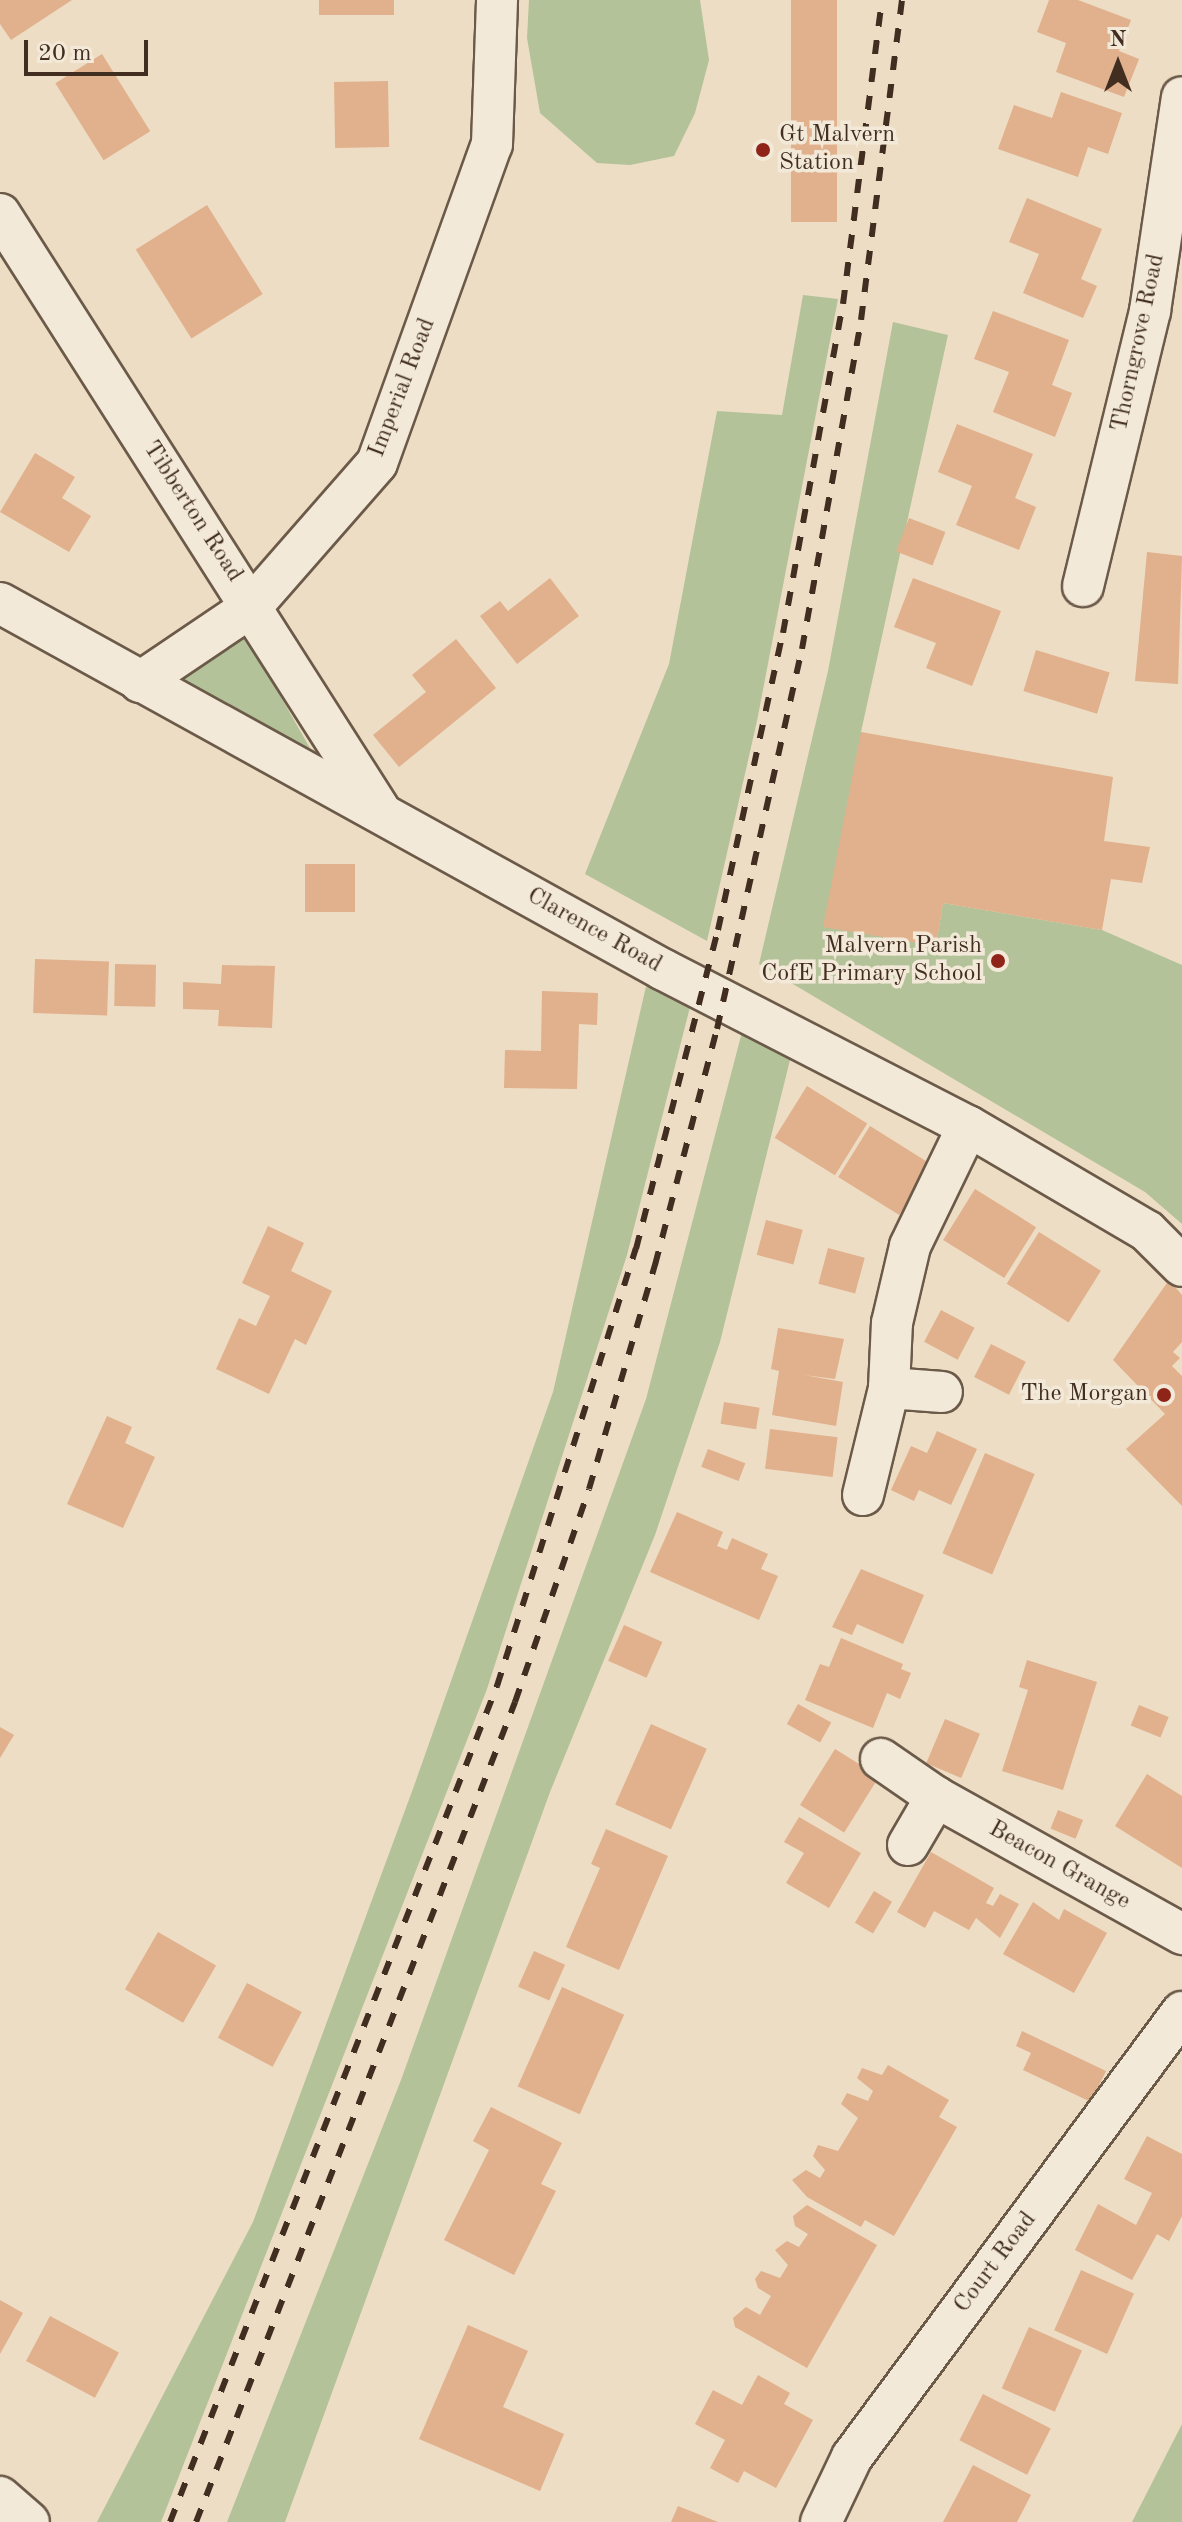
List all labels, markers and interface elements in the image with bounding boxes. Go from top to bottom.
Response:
scale bar [28,24,152,74]
north arrow [1078,24,1158,104]
text: N [1110,29,1126,51]
text: 20 m [38,42,92,66]
place label: Gt Malvern Station [779,122,895,178]
marker: Gt Malvern Station [754,141,772,159]
street label: Thorngrove Road [1106,251,1172,435]
street label: Imperial Road [363,314,443,462]
street label: Tibberton Road [136,436,248,588]
street label: Clarence Road [521,882,667,980]
place label: Malvern Parish CofE Primary School [761,933,982,989]
marker: Malvern Parish CofE Primary School [989,952,1007,970]
place label: The Morgan [1020,1381,1148,1409]
marker: The Morgan [1155,1386,1173,1404]
street label: Beacon Grange [983,1815,1135,1917]
street label: Court Road [949,2207,1043,2319]

